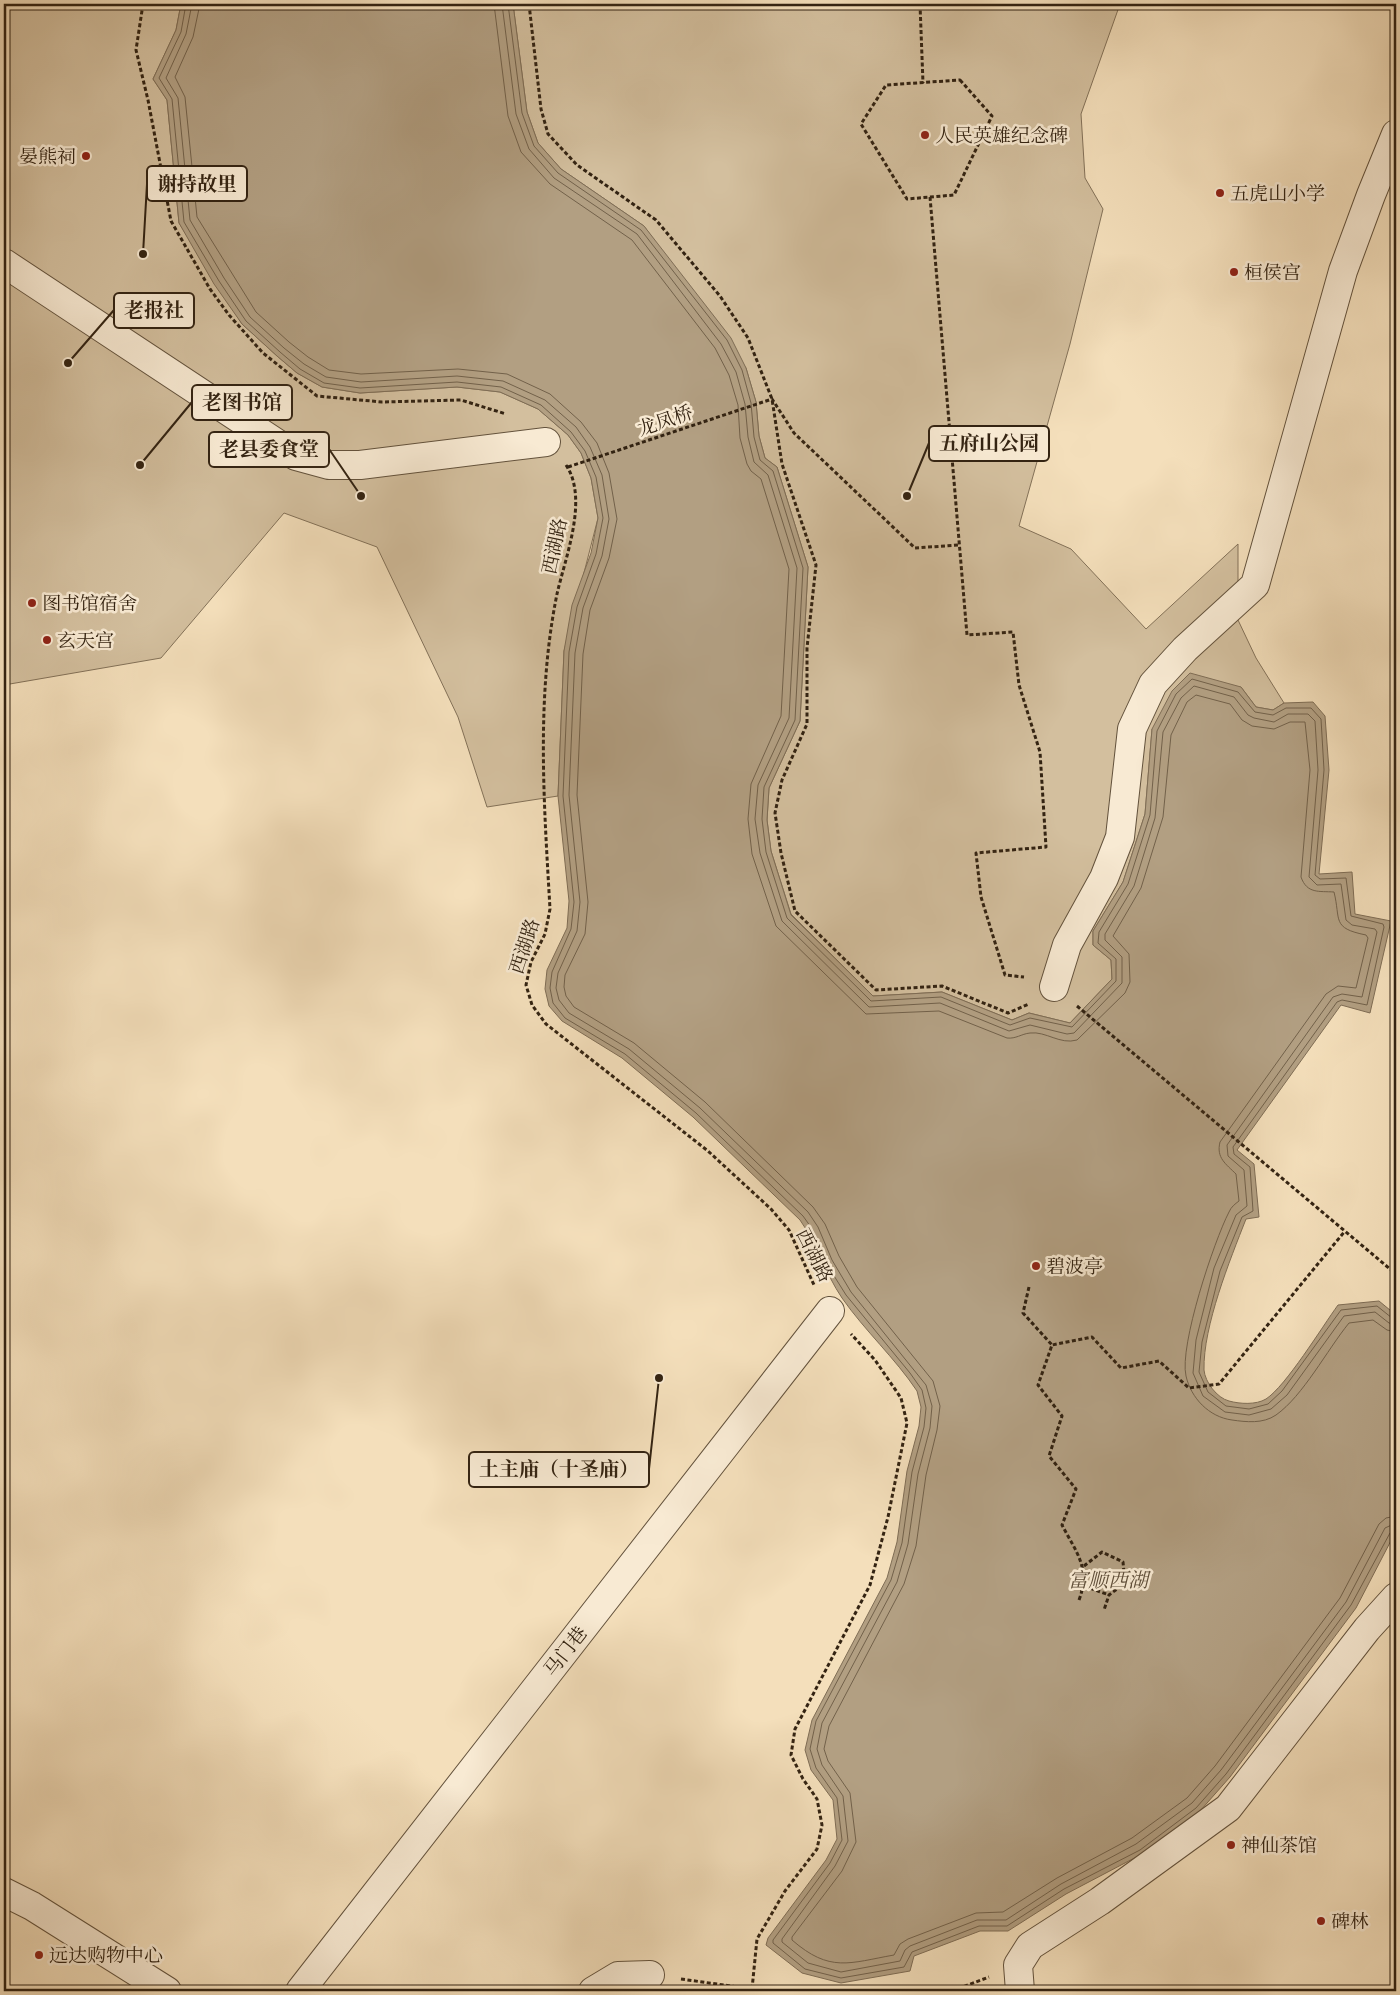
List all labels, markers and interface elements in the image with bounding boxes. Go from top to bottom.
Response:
place label: 人民英雄纪念碑 [935,125,1068,147]
marker: 人民英雄纪念碑 [919,129,931,141]
place label: 晏熊祠 [19,146,76,168]
marker: 晏熊祠 [80,150,92,162]
callout: 谢持故里 [147,166,247,201]
text: 谢持故里 [157,173,237,196]
place label: 五虎山小学 [1230,183,1325,205]
marker: 五虎山小学 [1214,187,1226,199]
place label: 桓侯宫 [1244,262,1301,284]
marker: 桓侯宫 [1228,266,1240,278]
callout: 老报社 [114,293,194,328]
text: 老报社 [124,299,184,322]
callout: 老图书馆 [192,385,292,420]
text: 老图书馆 [202,391,282,414]
street label: 龙凤桥 [635,401,696,441]
callout: 五府山公园 [929,426,1049,461]
callout: 老县委食堂 [209,432,329,467]
text: 五府山公园 [939,432,1039,455]
text: 老县委食堂 [219,438,319,461]
street label: 西湖路 [538,516,572,576]
place label: 图书馆宿舍 [42,593,137,615]
marker: 图书馆宿舍 [26,597,38,609]
place label: 玄天宫 [57,630,114,652]
marker: 玄天宫 [41,634,53,646]
street label: 西湖路 [506,916,544,977]
street label: 西湖路 [791,1225,837,1286]
place label: 碧波亭 [1046,1256,1103,1278]
marker: 碧波亭 [1030,1260,1042,1272]
callout: 土主庙（十圣庙） [469,1452,649,1487]
text: 土主庙（十圣庙） [479,1458,639,1481]
water label: 富顺西湖 [1068,1569,1151,1592]
street label: 马门巷 [540,1622,592,1681]
place label: 神仙茶馆 [1241,1835,1317,1857]
marker: 神仙茶馆 [1225,1839,1237,1851]
place label: 碑林 [1331,1911,1369,1933]
marker: 碑林 [1315,1915,1327,1927]
place label: 远达购物中心 [49,1945,163,1967]
marker: 远达购物中心 [33,1949,45,1961]

